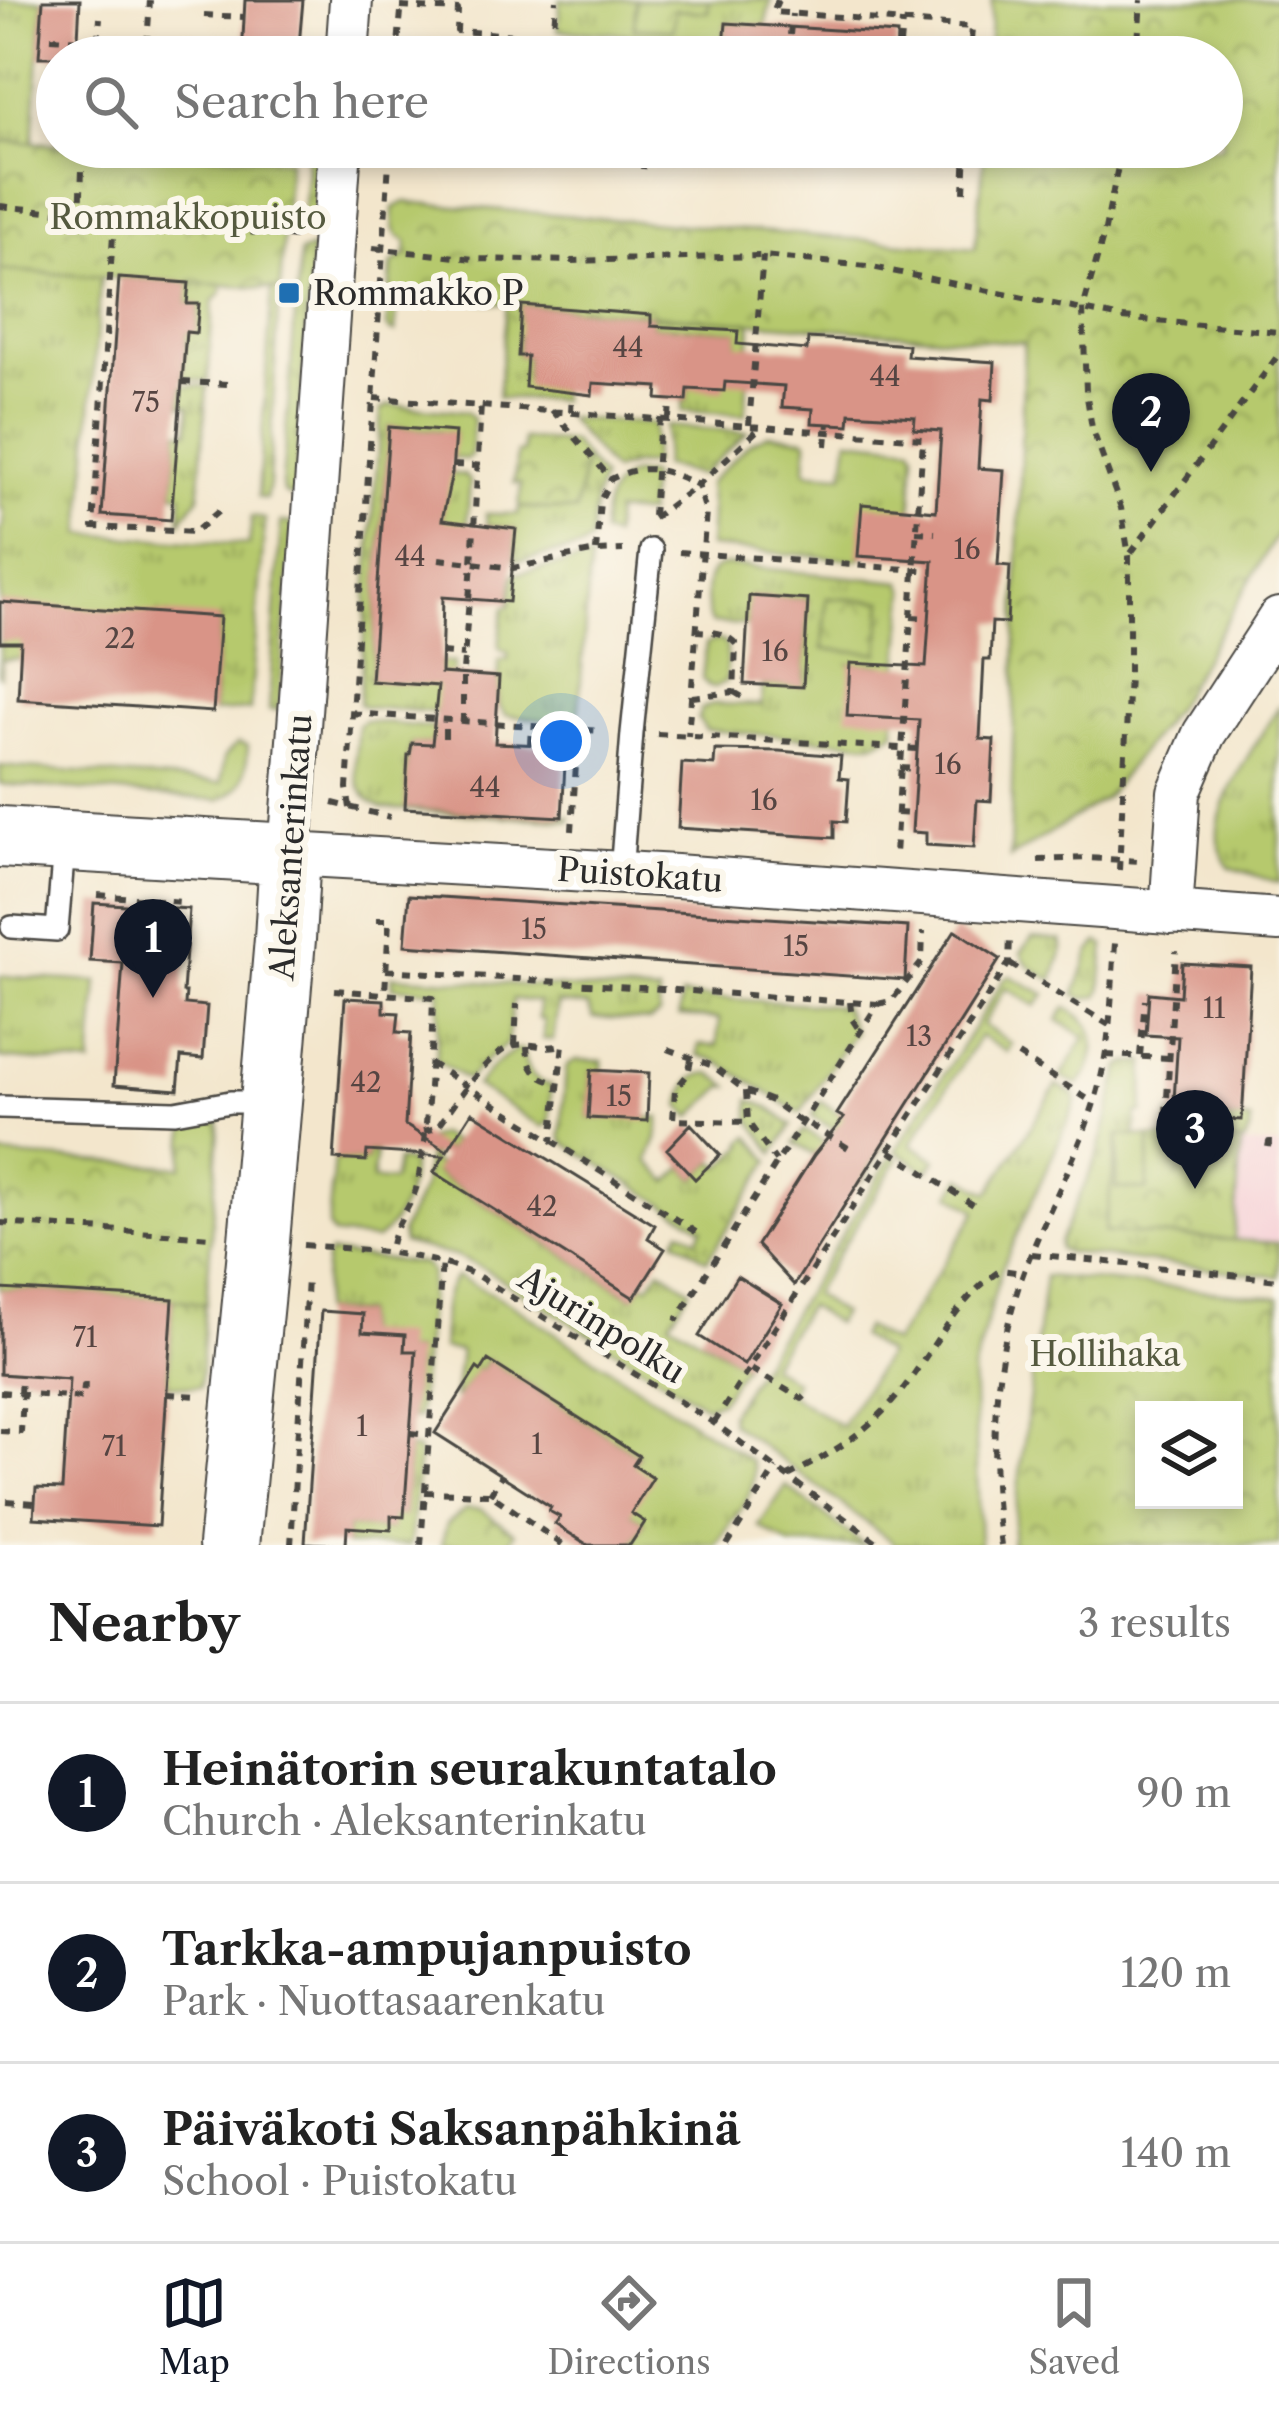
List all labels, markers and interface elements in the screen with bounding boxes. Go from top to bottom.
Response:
search box [36,36,1243,168]
icon: search [78,69,144,135]
text: Search here [174,74,429,130]
park label: Rommakkopuisto [50,197,326,238]
place label: Rommakko P [313,273,524,314]
marker: Rommakko P [276,280,302,306]
house number: 44 [612,331,644,364]
house number: 44 [869,360,901,393]
pin: 2 [1112,373,1190,472]
house number: 75 [132,386,160,419]
house number: 16 [953,533,981,566]
house number: 44 [394,540,426,573]
house number: 22 [104,622,136,655]
house number: 16 [761,635,789,668]
your location [531,711,591,771]
street label: Aleksanterinkatu [261,712,321,983]
house number: 16 [934,748,962,781]
house number: 44 [469,771,501,804]
house number: 16 [750,784,778,817]
street label: Puistokatu [556,849,724,901]
pin: 1 [114,899,192,998]
house number: 15 [521,913,547,946]
house number: 15 [783,930,809,963]
house number: 11 [1203,992,1225,1025]
house number: 13 [906,1020,932,1053]
house number: 42 [350,1066,382,1099]
house number: 15 [606,1080,632,1113]
pin: 3 [1156,1090,1234,1189]
house number: 42 [526,1190,558,1223]
street label: Ajurinpolku [510,1257,693,1392]
house number: 71 [73,1321,97,1354]
park label: Hollihaka [1029,1334,1181,1375]
map controls [1135,1401,1243,1509]
button: layers [1135,1401,1243,1509]
house number: 1 [356,1410,368,1443]
house number: 1 [531,1428,543,1461]
house number: 71 [102,1430,126,1463]
text: Nearby [48,1592,240,1654]
text: 3 results [1078,1599,1231,1647]
text: Heinätorin seurakuntatalo [162,1741,777,1797]
text: 1 [78,1769,96,1817]
text: 90 m [1137,1769,1231,1817]
text: Church · Aleksanterinkatu [162,1797,647,1845]
text: Tarkka-ampujanpuisto [162,1921,692,1977]
text: 2 [75,1949,99,1997]
text: 120 m [1121,1949,1231,1997]
text: Park · Nuottasaarenkatu [162,1977,606,2025]
text: Päiväkoti Saksanpähkinä [162,2101,740,2157]
text: 3 [76,2129,98,2177]
text: 140 m [1121,2129,1231,2177]
text: School · Puistokatu [162,2157,518,2205]
tab: Map [159,2270,230,2383]
tab: Directions [548,2270,711,2383]
tab: Saved [1028,2270,1120,2383]

